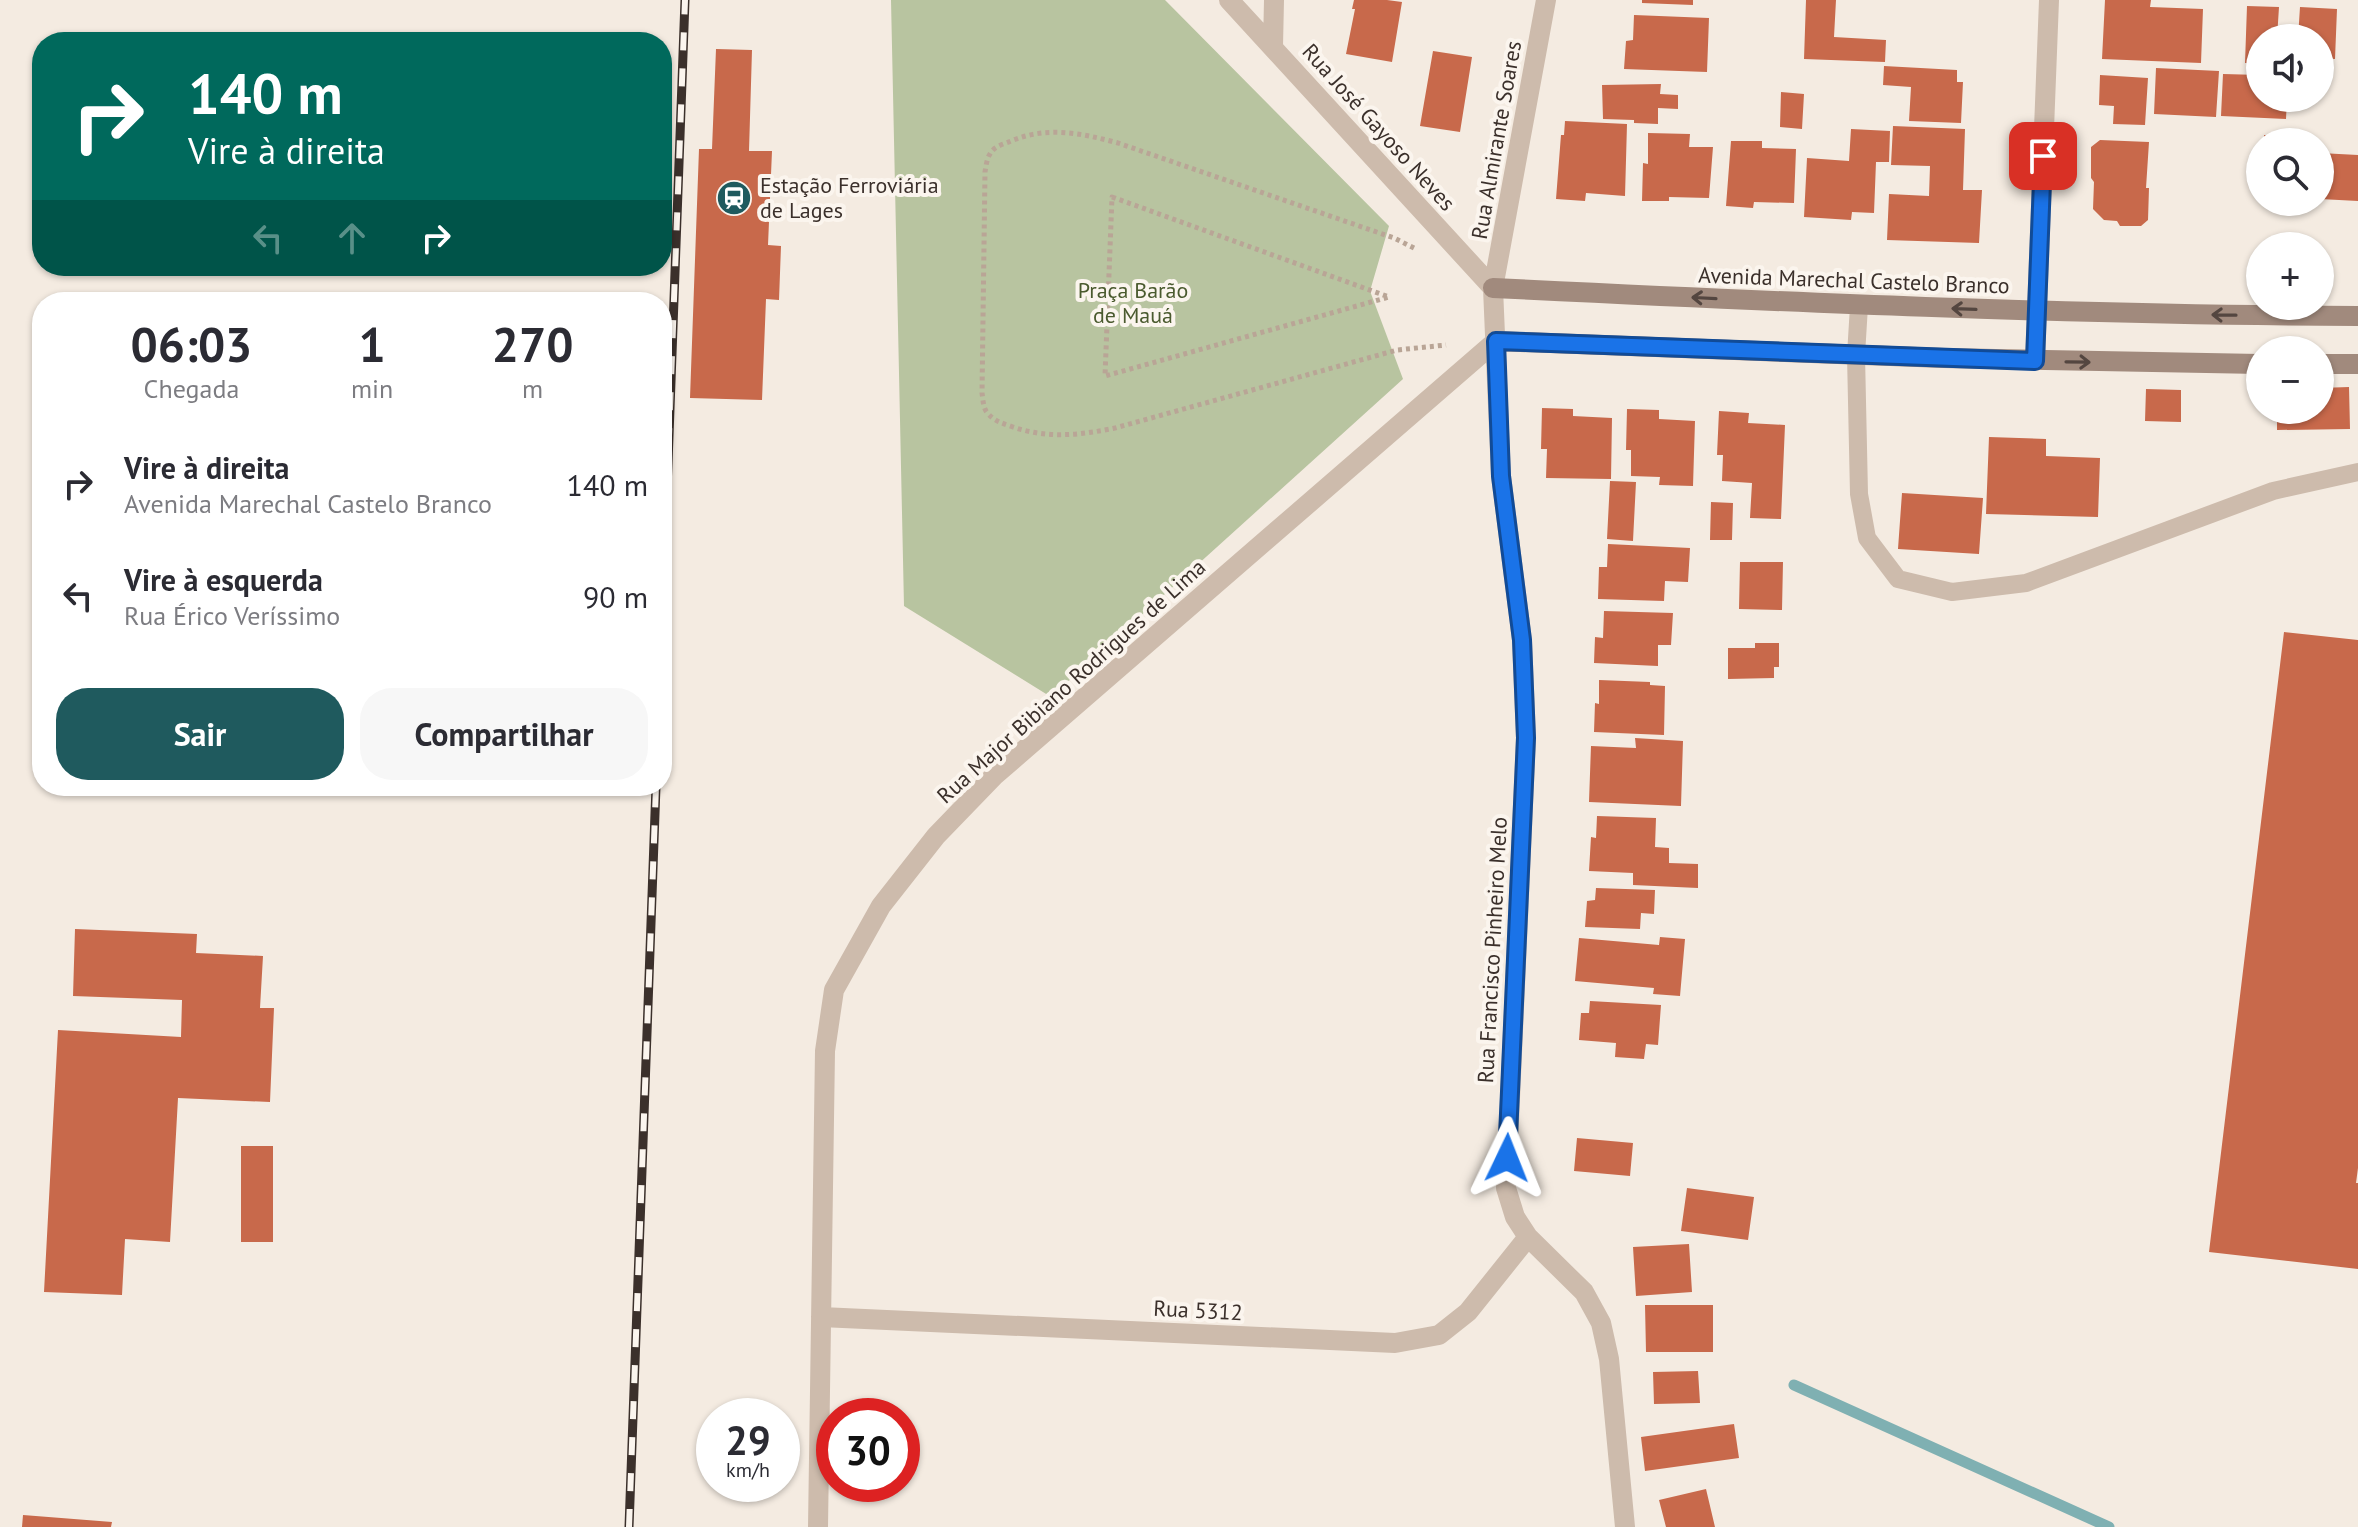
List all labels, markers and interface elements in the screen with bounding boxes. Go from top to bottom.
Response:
map controls [2246,24,2334,424]
button: sound [2246,24,2334,112]
street label: Rua José Gayoso Neves [1297,38,1461,216]
street label: Rua Almirante Soares [1465,39,1527,241]
text: 140 m [188,57,343,129]
icon: right [56,64,160,168]
pin [2009,122,2077,190]
text: Vire à direita [188,127,385,174]
button: search [2246,128,2334,216]
icon: arrive [2021,134,2065,178]
place label: Estação Ferroviária de Lages [760,171,939,224]
station icon: Estação Ferroviária de Lages [715,179,753,217]
icon: left [246,216,290,260]
icon: ahead [330,216,374,260]
icon: right [414,216,458,260]
button: + [2246,232,2334,320]
street label: Avenida Marechal Castelo Branco [1698,261,2010,299]
park label: Praça Barão de Mauá [1078,276,1188,329]
one-way arrow [1691,290,1718,305]
one-way arrow [1951,301,1978,317]
one-way arrow [2211,307,2238,323]
text: 06:03 [131,313,252,375]
text: 1 [358,313,386,375]
text: 270 [492,313,573,375]
button: − [2246,336,2334,424]
one-way arrow [2064,354,2091,369]
text: Chegada [144,372,239,405]
text: min [351,372,393,405]
text: m [522,372,543,405]
text: Vire à direita [124,448,289,487]
icon: right [56,462,100,506]
text: 140 m [567,465,648,504]
text: Avenida Marechal Castelo Branco [124,487,492,520]
street label: Rua Major Bibiano Rodrigues de Lima [931,553,1211,809]
text: Vire à esquerda [124,560,323,599]
icon: left [56,574,100,618]
text: 90 m [583,577,648,616]
text: Rua Érico Veríssimo [124,599,340,632]
button: Sair [56,688,344,780]
button: Compartilhar [360,688,648,780]
street label: Rua Francisco Pinheiro Melo [1471,816,1513,1084]
position arrow [1465,1116,1549,1200]
street label: Rua 5312 [1153,1294,1243,1326]
speed limit sign: 30 [816,1398,920,1502]
text: 29 [725,1414,771,1466]
text: km/h [726,1457,770,1483]

